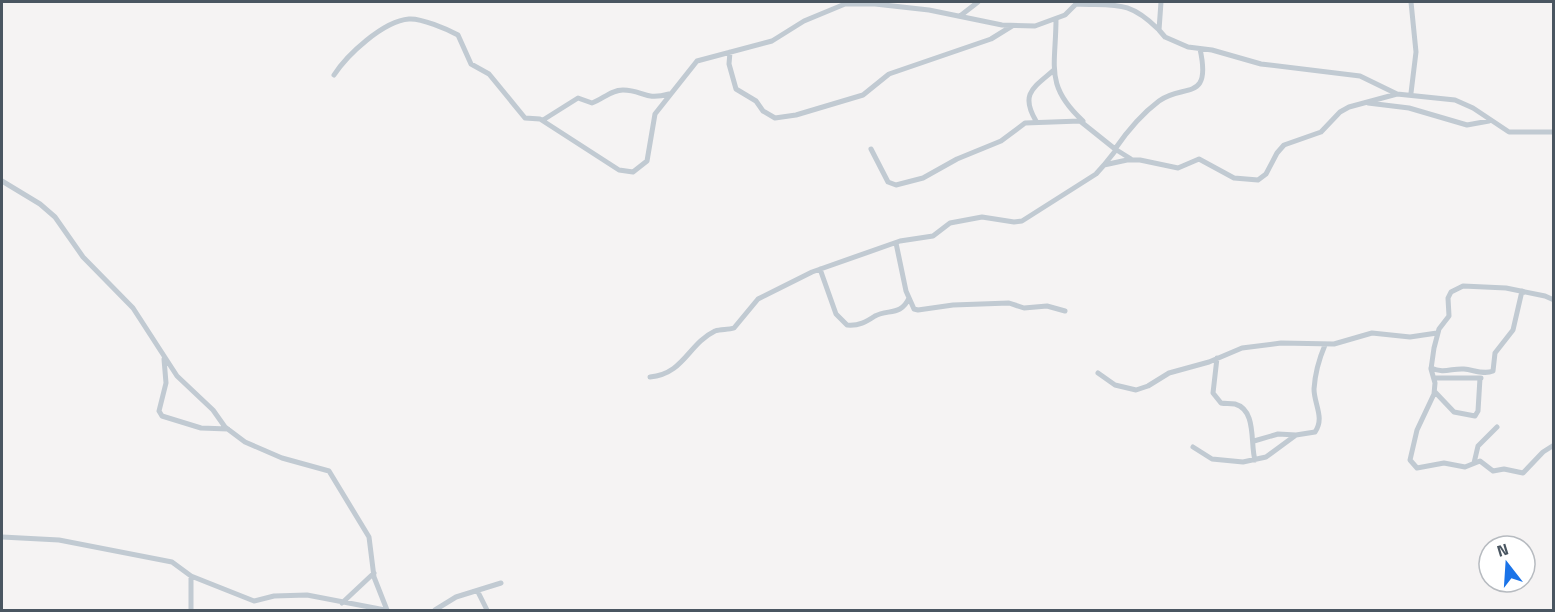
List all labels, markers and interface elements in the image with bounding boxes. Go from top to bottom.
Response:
north arrow [1477,534,1537,594]
text: N [1494,537,1511,563]

